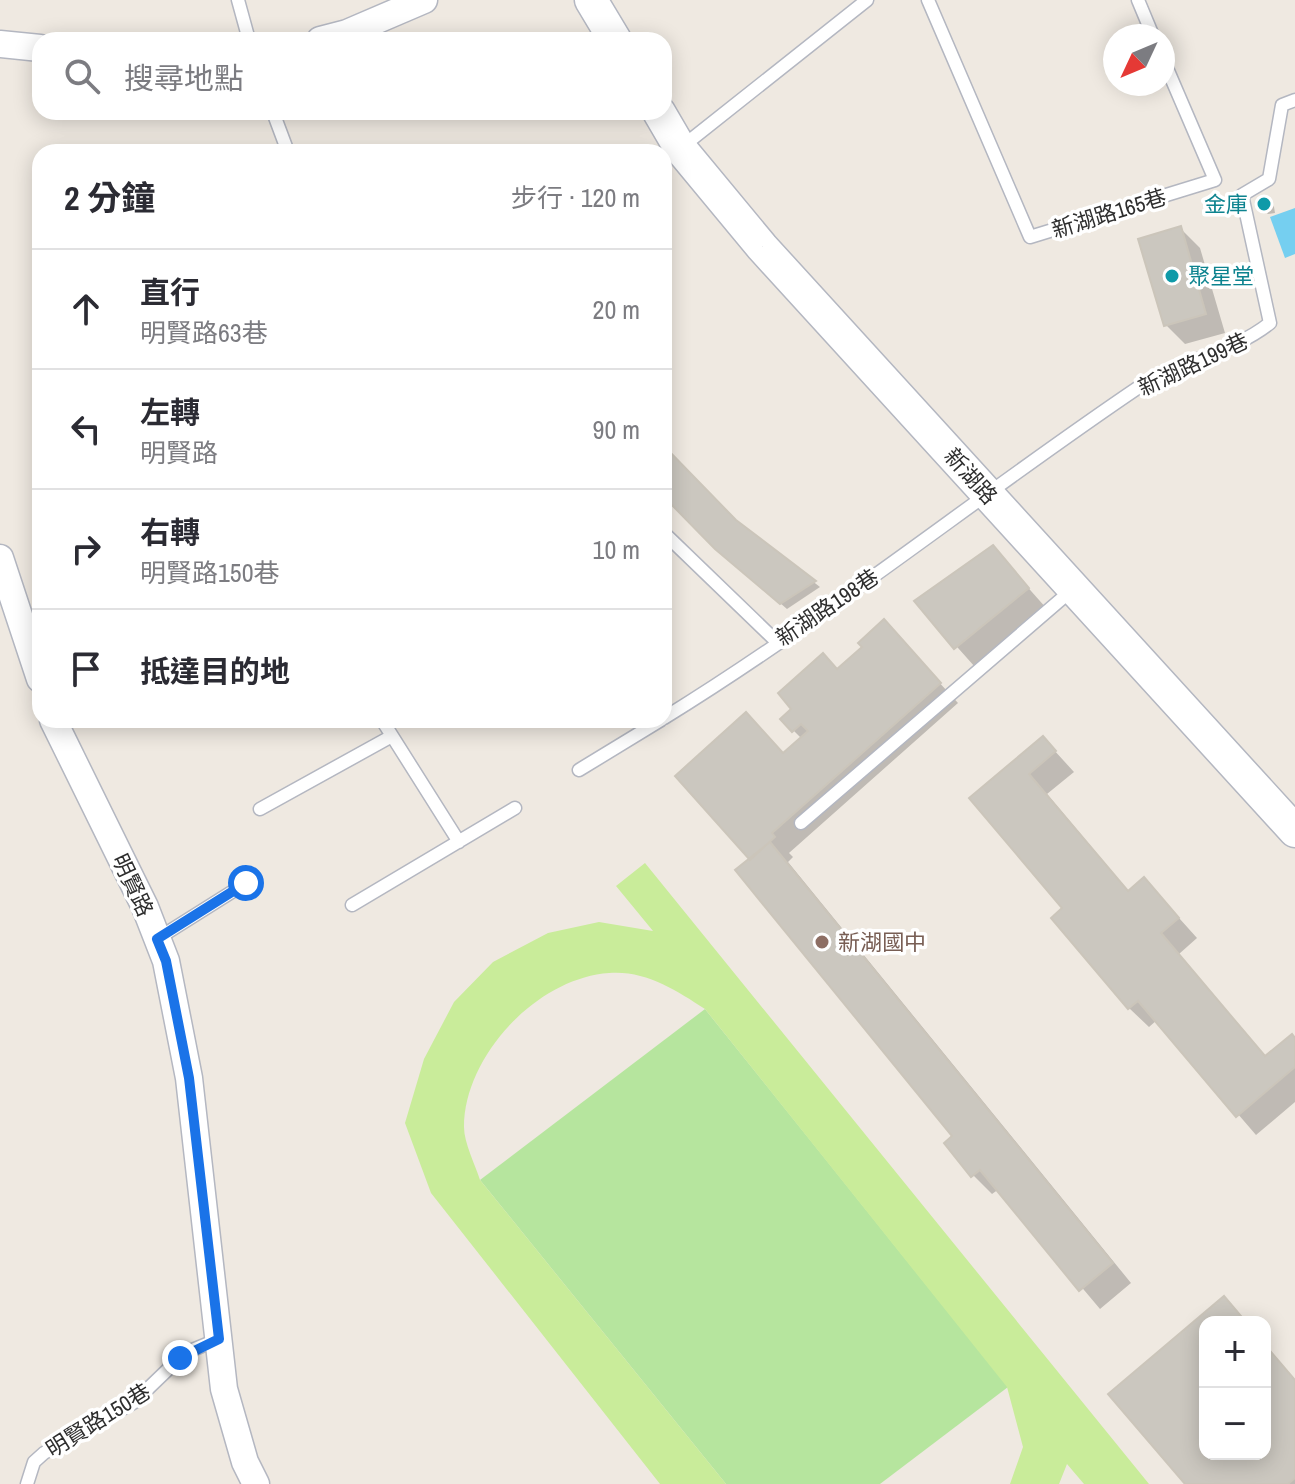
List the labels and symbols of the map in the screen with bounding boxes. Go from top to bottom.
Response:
north arrow [1103,24,1175,96]
street label: 新湖路165巷 [1048,181,1170,245]
place label: 金庫 [1204,189,1248,219]
marker: 金庫 [1255,195,1273,213]
place label: 聚星堂 [1188,261,1254,291]
marker: 聚星堂 [1163,267,1181,285]
street label: 新湖路199巷 [1133,325,1253,403]
street label: 新湖路 [938,441,1004,511]
street label: 新湖路198巷 [770,562,884,652]
street label: 明賢路 [105,849,161,921]
route start [228,865,264,901]
place label: 新湖國中 [838,927,926,957]
marker: 新湖國中 [813,933,831,951]
route end [162,1340,198,1376]
street label: 明賢路150巷 [40,1376,156,1464]

